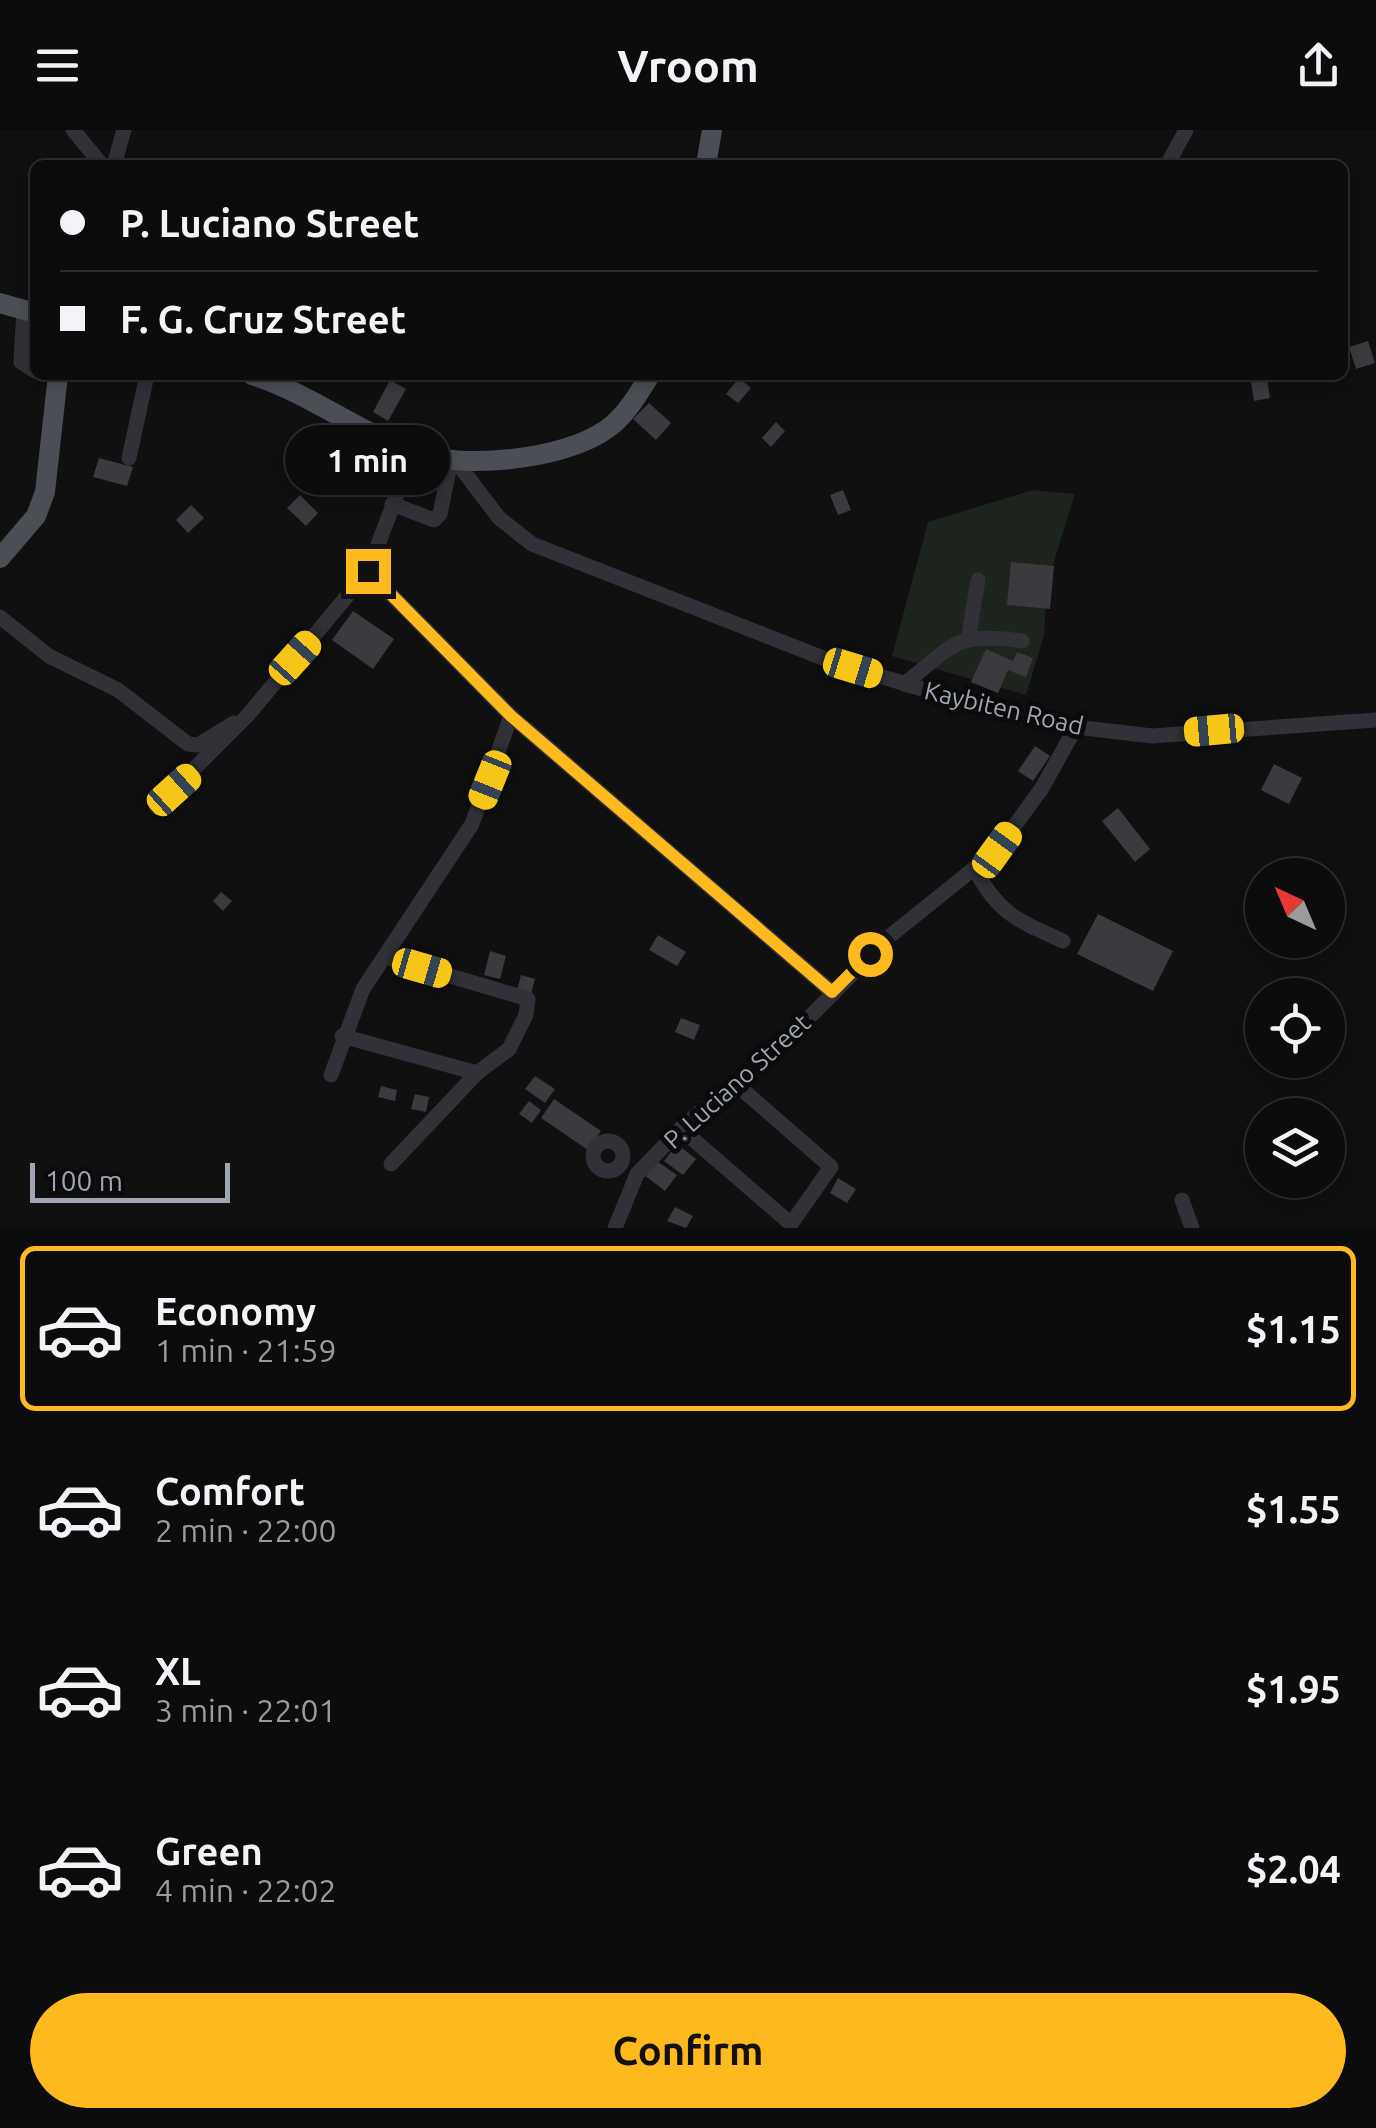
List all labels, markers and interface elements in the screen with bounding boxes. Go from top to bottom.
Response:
icon: menu [30,38,85,93]
icon: share [1291,38,1346,93]
text: Vroom [617,40,759,91]
text: P. Luciano Street [120,202,419,244]
text: F. G. Cruz Street [120,298,406,340]
callout: 1 min [286,426,450,496]
text: 1 min [327,442,408,478]
route end [346,549,391,594]
car [264,626,326,690]
car [820,645,886,691]
street label: Kaybiten Road [922,676,1086,740]
car [1183,712,1245,748]
car [465,747,515,813]
car [142,759,206,821]
car [967,817,1027,883]
north arrow [1245,858,1345,958]
map controls [1245,858,1345,1198]
route start [848,932,893,977]
car [389,945,455,991]
button: locate [1245,978,1345,1078]
street label: P. Luciano Street [658,1008,816,1154]
button: layers [1245,1098,1345,1198]
scale bar [30,1158,230,1202]
text: 100 m [45,1165,123,1196]
icon: car [35,1284,125,1374]
text: Economy [155,1290,316,1332]
text: $1.15 [1246,1308,1341,1350]
text: 1 min · 21:59 [155,1332,337,1368]
icon: car [35,1464,125,1554]
text: Comfort [155,1470,305,1512]
text: $1.55 [1246,1488,1341,1530]
text: 2 min · 22:00 [155,1512,337,1548]
icon: car [35,1644,125,1734]
text: XL [155,1650,201,1692]
text: $1.95 [1246,1668,1341,1710]
text: 3 min · 22:01 [155,1692,337,1728]
icon: car [35,1824,125,1914]
text: Green [155,1830,263,1872]
text: $2.04 [1246,1848,1341,1890]
text: 4 min · 22:02 [155,1872,337,1908]
button: Confirm [30,1993,1346,2108]

